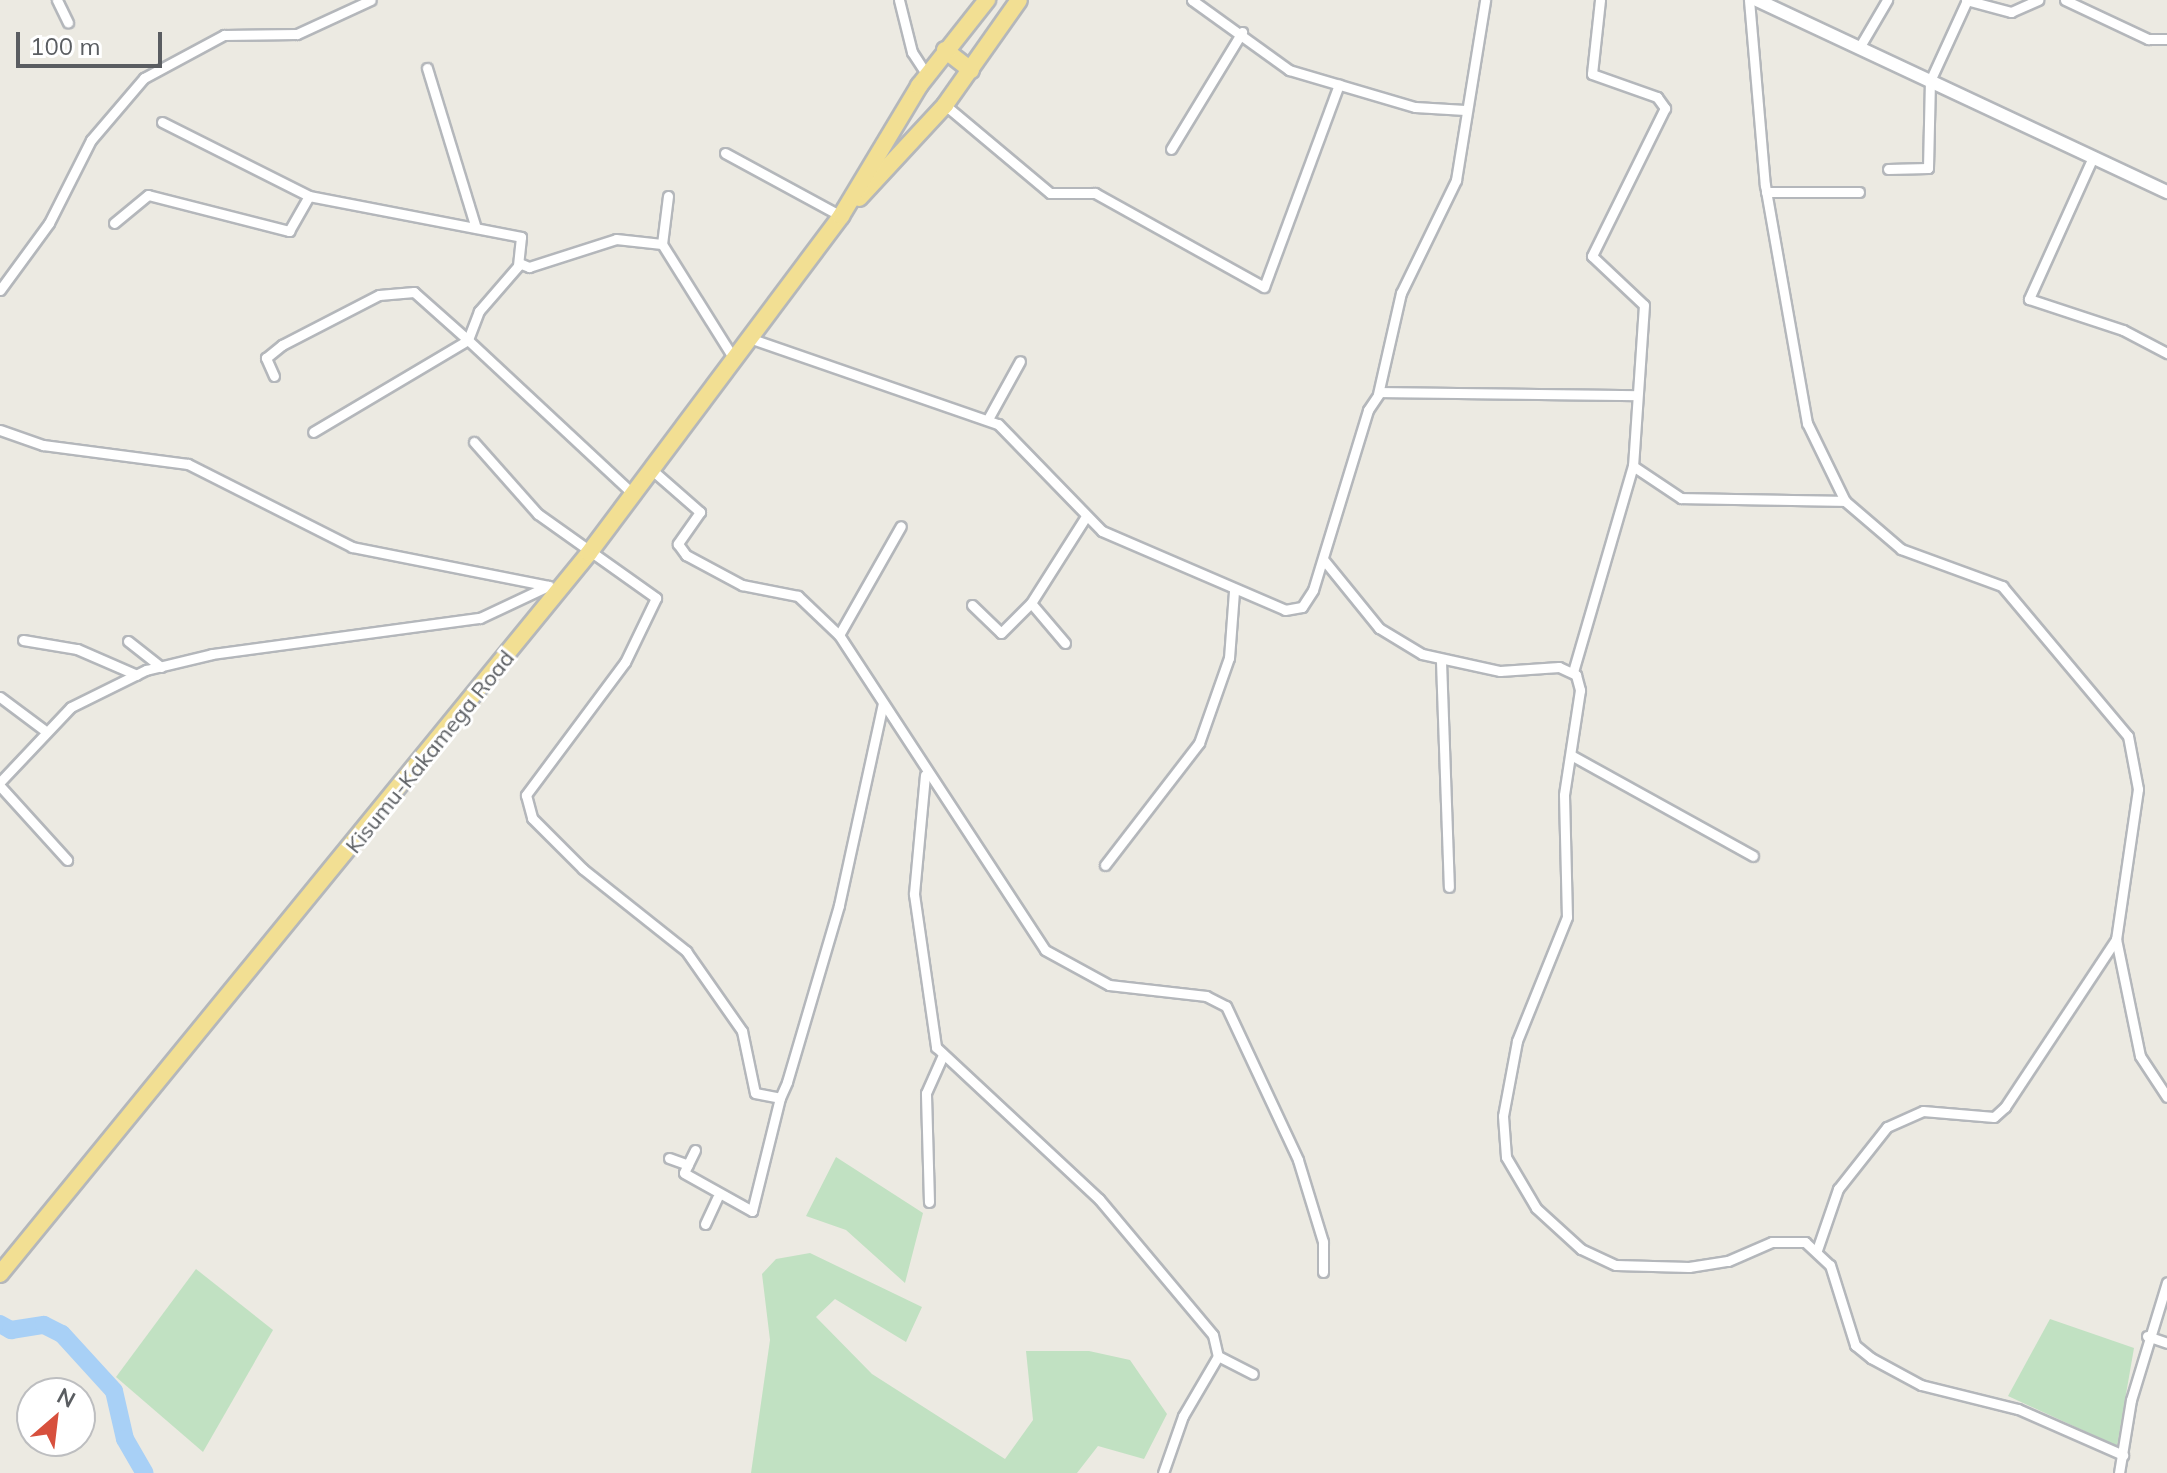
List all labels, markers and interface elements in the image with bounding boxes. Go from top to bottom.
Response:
scale bar [20,16,166,66]
text: 100 m [30,31,101,61]
street label: Kisumu-Kakamega Road [340,645,520,859]
north arrow [16,1377,96,1457]
text: N [52,1381,80,1414]

